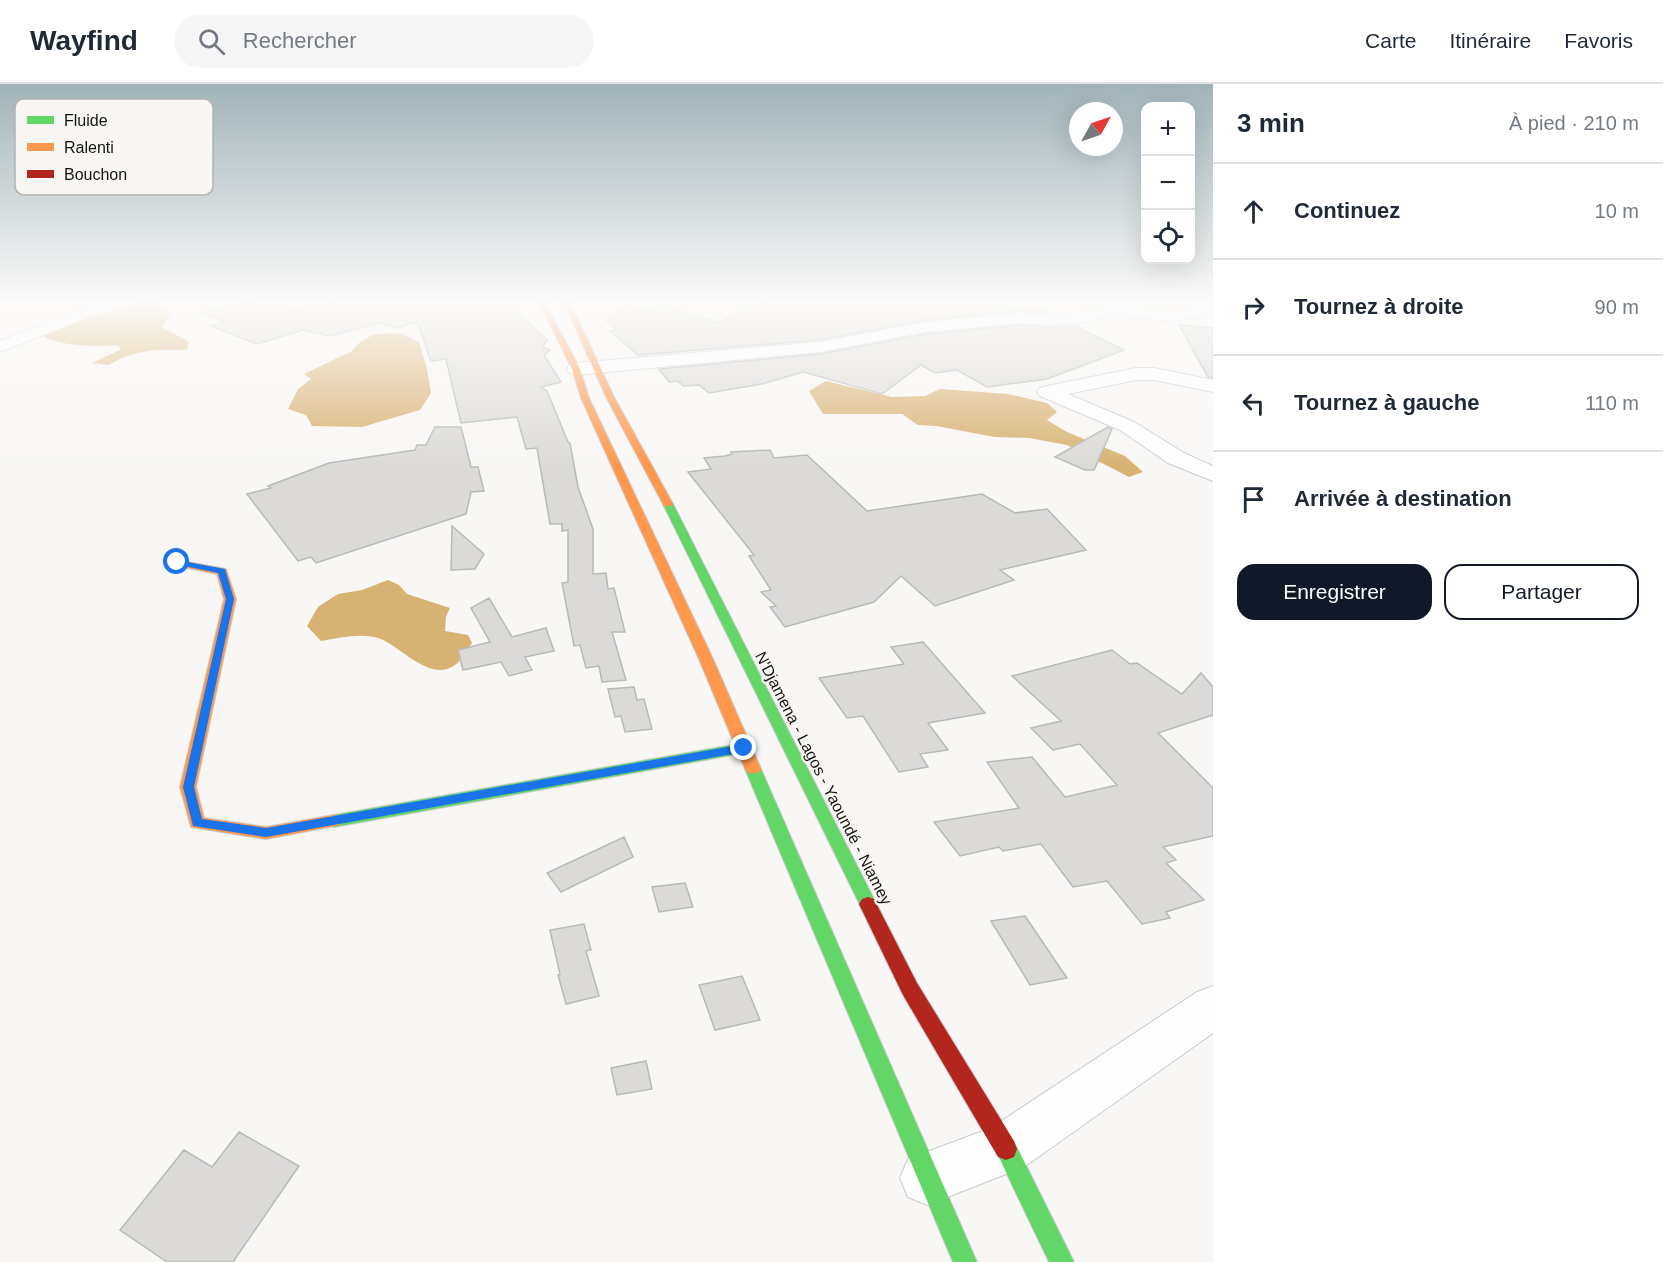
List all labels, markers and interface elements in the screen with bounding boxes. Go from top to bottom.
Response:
search box [174,14,594,68]
text: Wayfind [30,25,138,56]
icon: search [195,25,228,58]
text: Rechercher [243,28,357,53]
text: Carte [1365,29,1416,52]
text: Itinéraire [1449,29,1531,52]
text: Favoris [1564,29,1633,52]
legend [15,99,213,195]
north arrow [1069,102,1123,156]
map controls [1141,102,1195,264]
button: + [1141,102,1195,156]
text: 3 min [1237,108,1305,138]
text: Fluide [64,112,108,129]
text: À pied · 210 m [1509,112,1639,134]
text: Ralenti [64,139,114,156]
button: − [1141,156,1195,210]
text: Bouchon [64,166,127,183]
icon: ahead [1237,195,1270,228]
text: Continuez [1294,198,1400,223]
text: 10 m [1595,200,1639,222]
button: locate [1141,210,1195,264]
icon: right [1237,291,1270,324]
text: Tournez à droite [1294,294,1464,319]
text: 90 m [1595,296,1639,318]
icon: left [1237,387,1270,420]
text: Tournez à gauche [1294,390,1479,415]
text: 110 m [1585,392,1639,414]
icon: arrive [1237,483,1270,516]
text: Arrivée à destination [1294,486,1512,511]
route start [163,548,189,574]
button: Enregistrer [1237,564,1432,620]
button: Partager [1444,564,1639,620]
street label: N'Djamena - Lagos - Yaoundé - Niamey [752,649,895,908]
route end [730,734,756,760]

